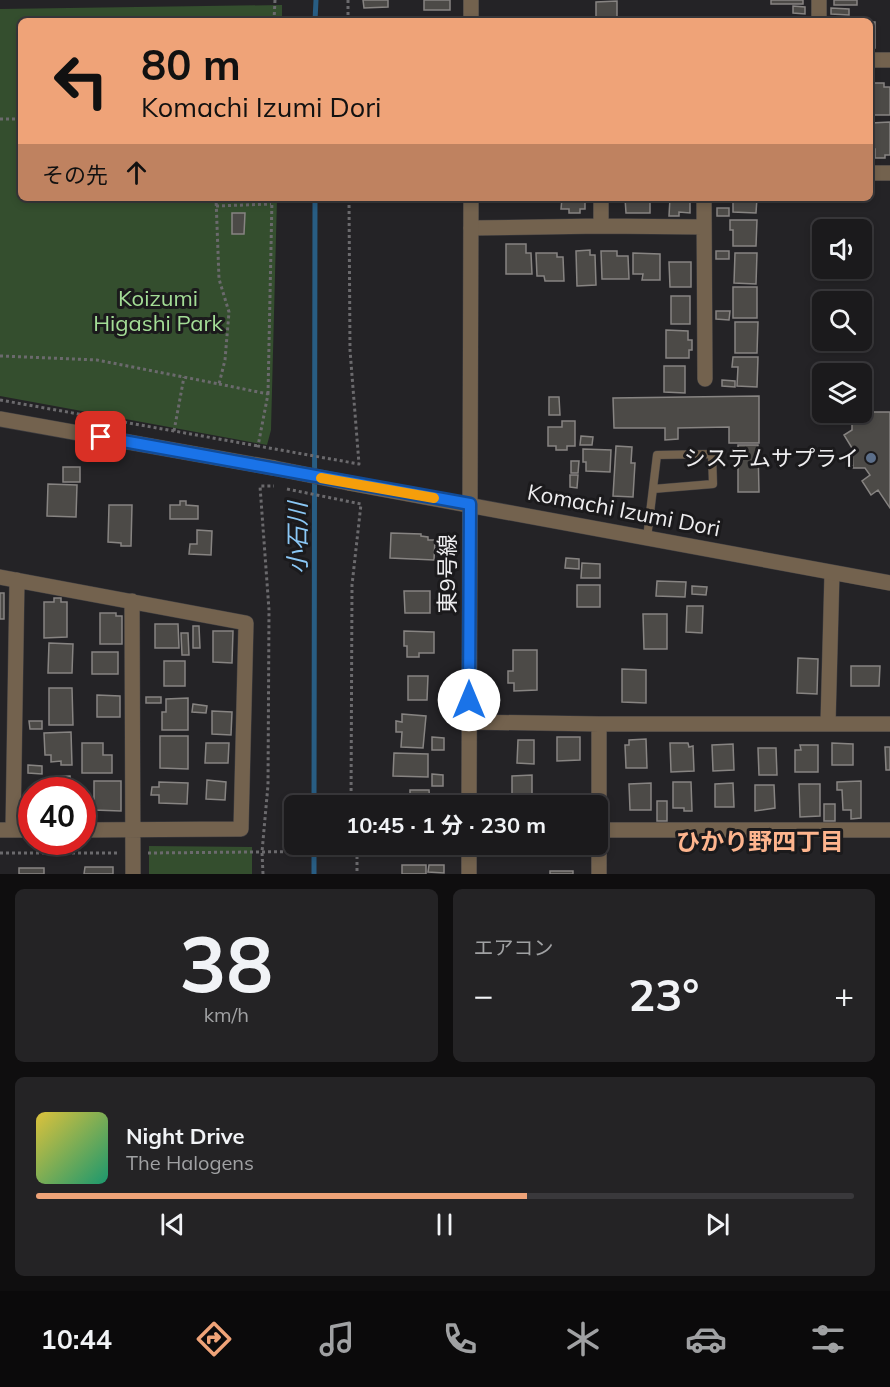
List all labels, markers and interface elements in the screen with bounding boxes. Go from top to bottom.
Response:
text: 80 m [141,38,241,91]
icon: left [42,42,120,120]
text: Komachi Izumi Dori [141,90,381,124]
icon: ahead [120,156,153,189]
text: その先 [42,161,108,189]
map controls [812,219,872,423]
button: sound [812,219,872,279]
park label: Koizumi Higashi Park [93,284,223,337]
button: search [812,291,872,351]
button: layers [812,363,872,423]
pin [75,411,126,462]
icon: arrive [84,420,117,453]
place label: システムサプライ [684,444,859,472]
marker: システムサプライ [864,451,878,465]
street label: Komachi Izumi Dori [525,478,723,542]
water label: 小石川 [282,499,312,574]
street label: 東9号線 [433,534,461,614]
position arrow [437,668,501,732]
speed limit sign: 40 [18,777,96,855]
text: 10:45 · 1 分 · 230 m [346,811,546,839]
district label: ひかり野四丁目 [676,826,844,856]
text: 38 [179,914,273,1012]
text: エアコン [474,935,554,960]
text: 23° [628,966,699,1022]
text: − [474,974,493,1015]
text: + [834,974,854,1015]
text: km/h [204,1002,249,1027]
text: Night Drive [126,1122,245,1150]
text: The Halogens [126,1150,254,1175]
icon: previous [156,1208,189,1241]
icon: pause [428,1208,461,1241]
icon: next [701,1208,734,1241]
icon: directions [193,1318,235,1360]
icon: music [316,1318,358,1360]
icon: phone [439,1318,481,1360]
icon: climate [562,1318,604,1360]
icon: car [685,1318,727,1360]
icon: filters [807,1318,849,1360]
text: 10:44 [40,1322,112,1356]

